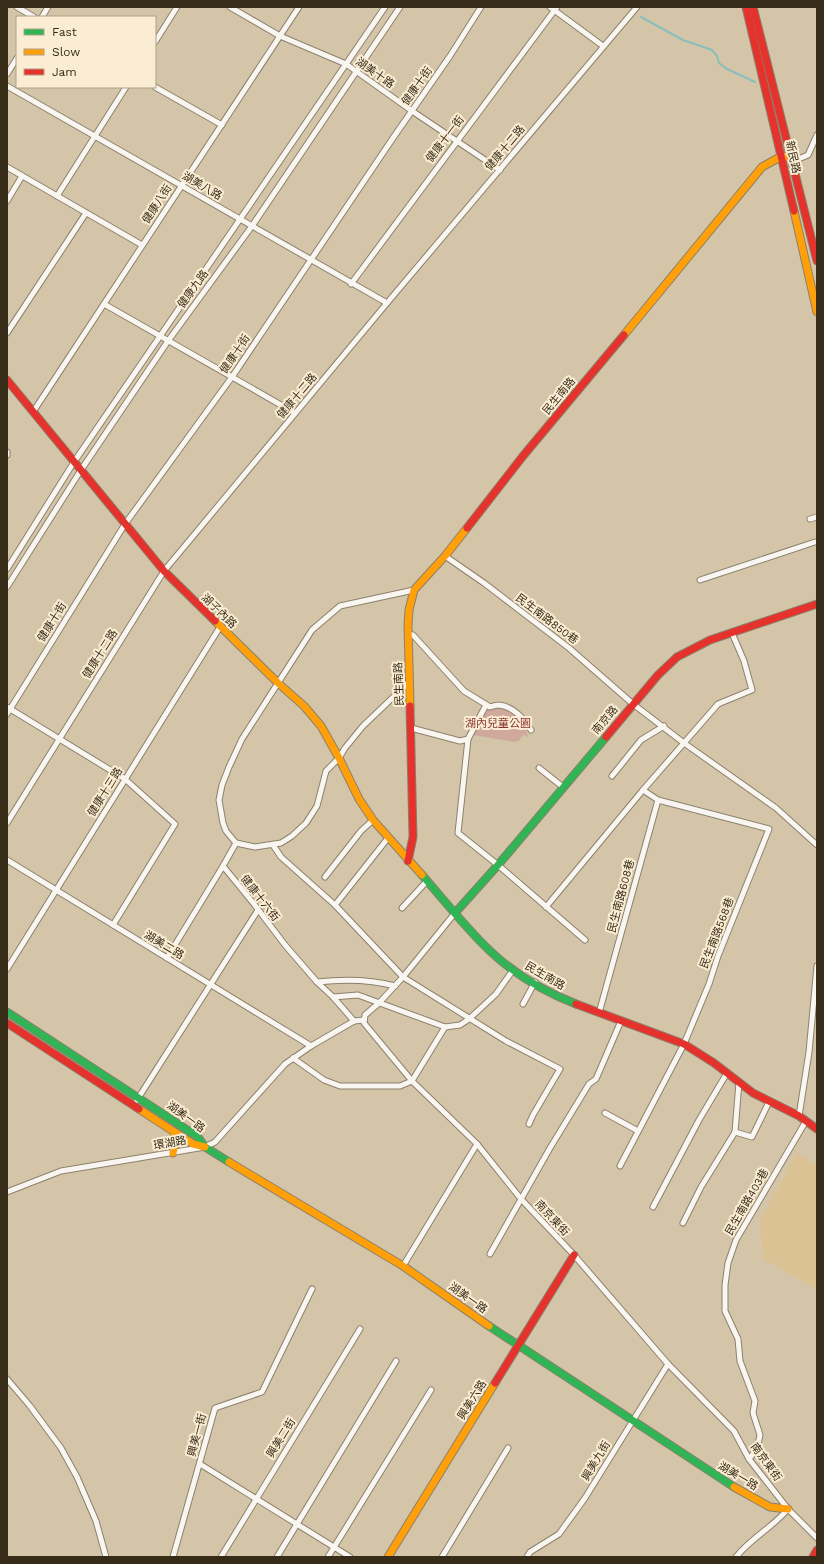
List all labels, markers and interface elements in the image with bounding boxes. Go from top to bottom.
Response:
legend [16,16,156,88]
text: Fast [52,25,77,39]
text: Slow [52,45,80,59]
street label: 湖美十路 [353,55,397,91]
street label: 健康十街 [399,64,435,108]
text: Jam [52,65,77,79]
street label: 健康十一街 [423,113,467,165]
street label: 健康十二路 [482,123,528,173]
street label: 新民路 [783,139,803,175]
street label: 湖美八路 [180,169,224,203]
street label: 健康八街 [140,182,174,226]
street label: 健康九路 [175,267,211,311]
street label: 健康十街 [217,332,253,376]
street label: 健康十二路 [274,371,320,421]
street label: 民生南路 [540,375,578,417]
street label: 湖子內路 [199,591,239,631]
street label: 民生南路850巷 [513,591,581,647]
street label: 健康十街 [35,600,69,644]
street label: 健康十二路 [80,627,120,681]
street label: 民生南路 [392,662,406,706]
street label: 南京路 [589,703,621,737]
park label: 湖內兒童公園 [465,717,531,730]
street label: 健康十三路 [85,765,125,819]
street label: 民生南路608巷 [605,858,637,934]
street label: 健康十六街 [238,872,282,924]
street label: 民生南路568巷 [698,896,736,970]
street label: 湖美二路 [142,928,186,962]
street label: 民生南路 [523,959,567,993]
street label: 湖美一路 [164,1099,208,1135]
street label: 環湖路 [153,1134,187,1152]
street label: 民生南路403巷 [723,1166,771,1238]
street label: 南京東街 [532,1197,572,1239]
street label: 湖美一路 [446,1280,490,1316]
street label: 興美六路 [455,1378,489,1422]
street label: 興美一街 [185,1412,209,1458]
street label: 興美二街 [264,1416,298,1460]
street label: 興美九街 [579,1439,613,1483]
street label: 南京東街 [748,1440,784,1484]
street label: 湖美一路 [716,1459,760,1493]

